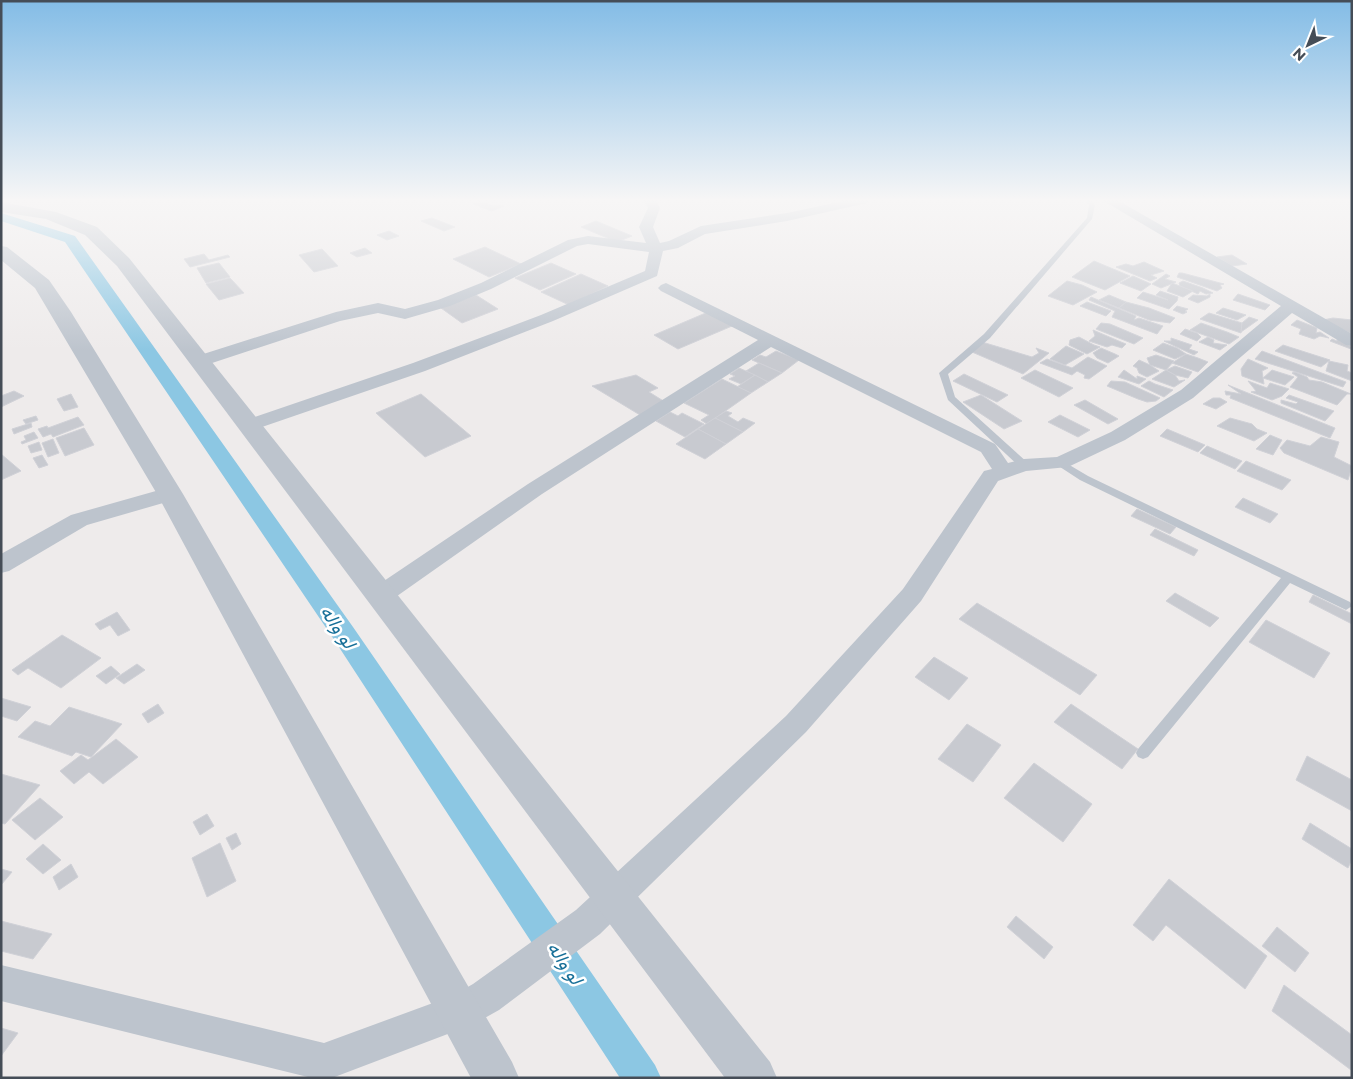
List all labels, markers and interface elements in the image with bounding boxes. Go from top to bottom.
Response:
north arrow [1283,20,1333,70]
text: N [1289,44,1309,65]
water label: لو واله [315,601,362,655]
water label: لو واله [542,937,589,991]

